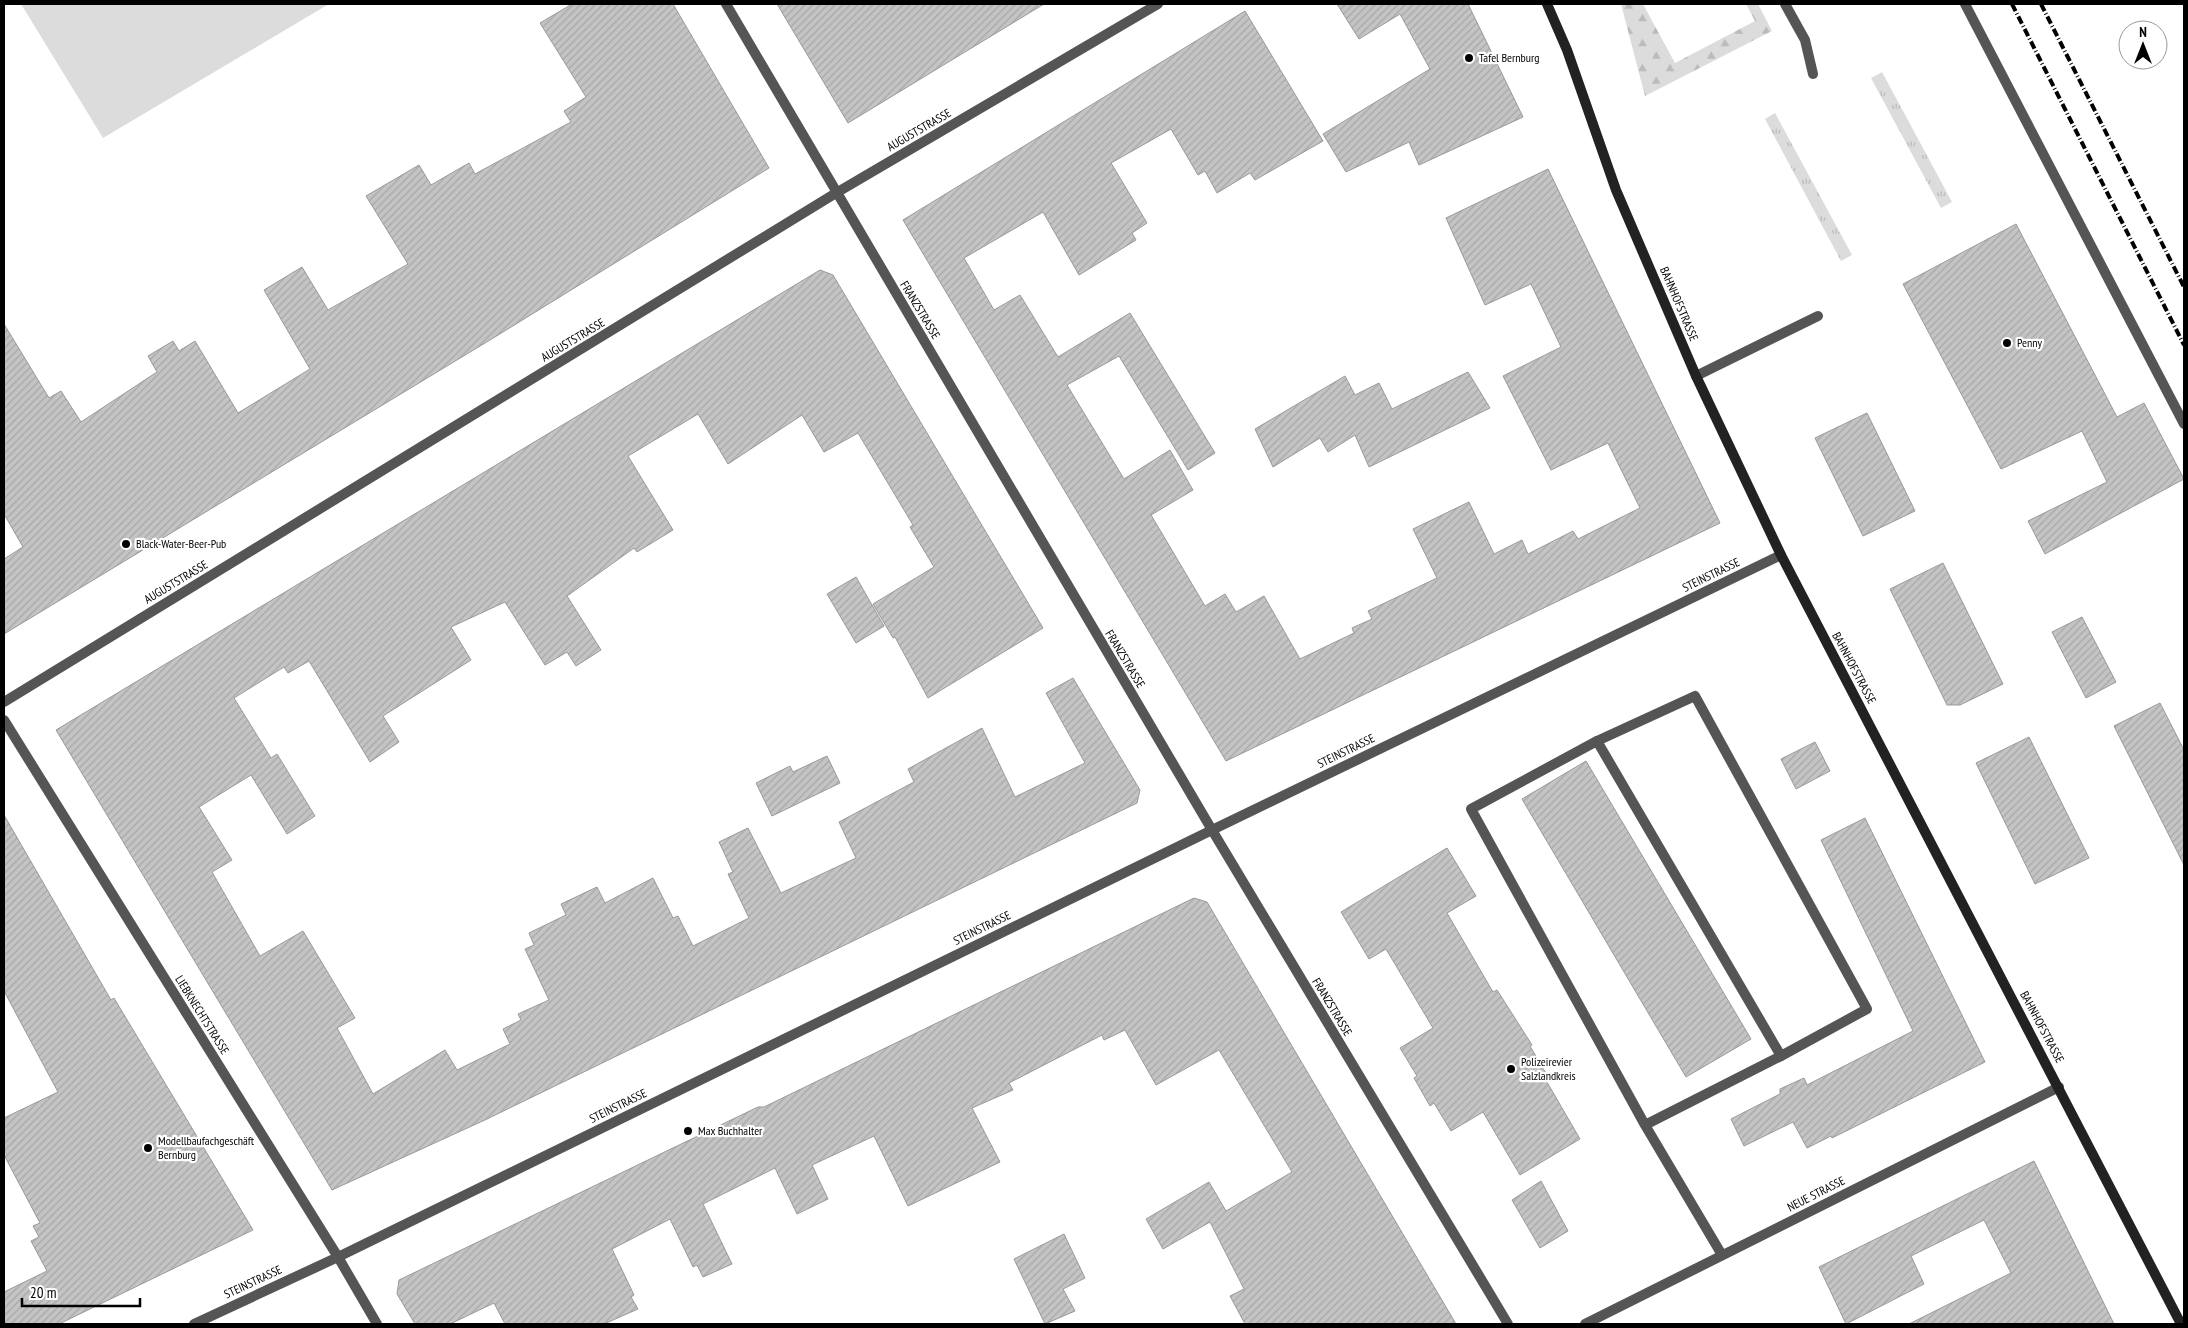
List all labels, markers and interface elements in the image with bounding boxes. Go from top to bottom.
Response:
north arrow [2118,20,2168,70]
text: N [2139,23,2147,41]
place label: Tafel Bernburg [1479,50,1539,65]
marker: Tafel Bernburg [1463,52,1475,64]
street label: AUGUSTSTRASSE [884,105,954,154]
street label: BAHNHOFSTRASSE [1657,264,1702,343]
street label: FRANZSTRASSE [897,278,944,341]
street label: AUGUSTSTRASSE [538,315,607,364]
place label: Penny [2017,335,2043,350]
marker: Penny [2001,337,2013,349]
place label: Black-Water-Beer-Pub [136,536,226,551]
marker: Black-Water-Beer-Pub [120,538,132,550]
street label: STEINSTRASSE [1680,554,1742,595]
street label: AUGUSTSTRASSE [141,557,210,606]
street label: FRANZSTRASSE [1102,627,1149,690]
street label: BAHNHOFSTRASSE [1829,629,1880,706]
street label: STEINSTRASSE [1315,730,1377,771]
street label: STEINSTRASSE [951,907,1013,948]
street label: LIEBKNECHTSTRASSE [172,972,233,1057]
street label: FRANZSTRASSE [1309,975,1356,1038]
street label: BAHNHOFSTRASSE [2017,988,2068,1065]
place label: Polizeirevier Salzlandkreis [1521,1054,1576,1083]
marker: Polizeirevier Salzlandkreis [1505,1063,1517,1075]
street label: STEINSTRASSE [587,1085,649,1126]
place label: Max Buchhalter [698,1123,763,1138]
marker: Max Buchhalter [682,1125,694,1137]
place label: Modellbaufachgeschäft Bernburg [158,1133,255,1162]
marker: Modellbaufachgeschäft Bernburg [142,1142,154,1154]
street label: NEUE STRASSE [1784,1173,1847,1214]
street label: STEINSTRASSE [222,1262,284,1301]
scale bar [22,1276,140,1308]
text: 20 m [30,1283,56,1302]

